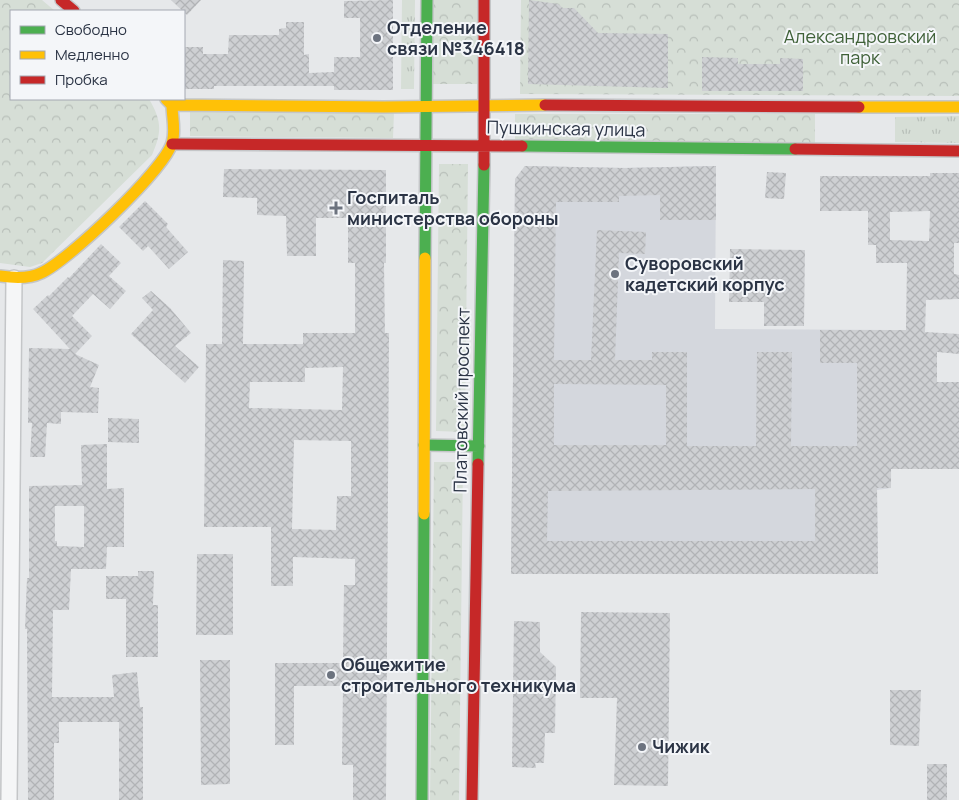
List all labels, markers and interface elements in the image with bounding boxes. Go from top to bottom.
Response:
legend [10,10,185,100]
place label: Отделение связи №346418 [387,15,525,60]
text: Свободно [55,19,127,40]
park label: Александровский парк [784,24,936,69]
marker: Отделение связи №346418 [371,32,383,44]
text: Медленно [55,44,129,65]
text: Пробка [55,69,108,90]
street label: Пушкинская улица [486,115,646,141]
place label: Госпиталь министерства обороны [347,185,559,230]
marker: Госпиталь министерства обороны [329,201,343,215]
place label: Суворовский кадетский корпус [625,251,785,296]
marker: Суворовский кадетский корпус [609,268,621,280]
street label: Платовский проспект [447,307,475,493]
place label: Общежитие строительного техникума [341,652,576,697]
marker: Общежитие строительного техникума [325,669,337,681]
place label: Чижик [652,734,711,758]
marker: Чижик [636,741,648,753]

